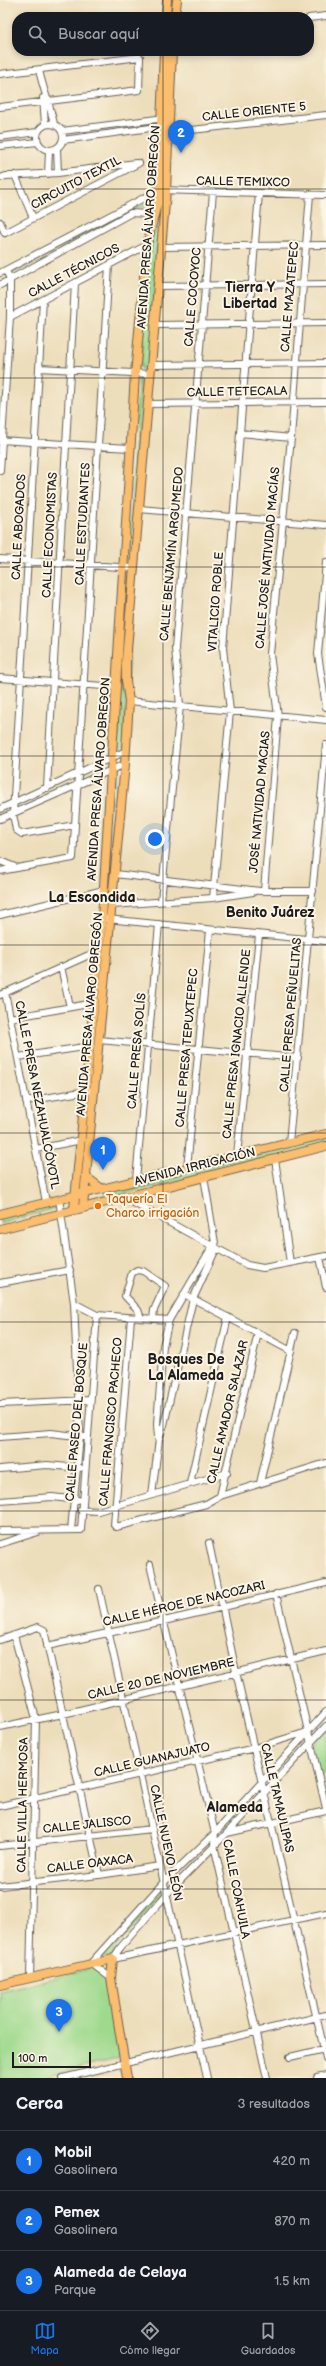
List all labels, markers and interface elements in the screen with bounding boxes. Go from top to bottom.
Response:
search box [12,12,314,56]
icon: search [26,23,48,45]
text: Buscar aquí [58,25,139,44]
street label: CALLE ORIENTE 5 [201,99,307,125]
pin: 2 [168,120,194,153]
street label: AVENIDA PRESA ÁLVARO OBREGÓN [132,125,164,329]
street label: CIRCUITO TEXTIL [28,153,124,213]
street label: CALLE TEMIXCO [196,174,290,190]
street label: CALLE TÉCNICOS [25,240,122,301]
street label: CALLE MAZATEPEC [278,241,302,353]
street label: CALLE COCOYOC [181,246,205,347]
district label: Tierra Y Libertad [223,279,277,312]
street label: CALLE TETECALA [187,384,288,400]
street label: CALLE ESTUDIANTES [72,462,94,586]
street label: CALLE BENJAMÍN ARGUMEDO [155,466,187,642]
street label: CALLE JOSÉ NATIVIDAD MACÍAS [251,466,283,650]
street label: CALLE ECONOMISTAS [39,472,61,598]
street label: CALLE ABOGADOS [9,473,29,581]
street label: VITALICIO ROBLE [205,551,227,653]
street label: AVENIDA PRESA ÁLVARO OBREGON [82,677,114,881]
street label: JOSÉ NATIVIDAD MACIAS [245,730,274,874]
your location [145,829,165,849]
district label: La Escondida [49,889,135,906]
district label: Benito Juárez [226,904,314,921]
street label: AVENIDA PRESA ÁLVARO OBREGÓN [72,911,106,1116]
street label: CALLE PRESA PEÑUELITAS [275,937,305,1093]
street label: CALLE PRESA IGNACIO ALLENDE [220,948,254,1140]
street label: CALLE PRESA TEPUXTEPEC [173,967,201,1128]
street label: CALLE PRESA SOLÍS [122,992,150,1110]
street label: CALLE PRESA NEZAHUALCÓYOTL [11,999,65,1191]
pin: 1 [90,1137,116,1170]
street label: AVENIDA IRRIGACIÓN [132,1143,257,1189]
place label: Taquería El Charco irrigación [106,1192,200,1221]
marker: Taquería El Charco irrigación [93,1201,103,1211]
street label: CALLE FRANCISCO PACHECO [96,1337,126,1507]
street label: CALLE AMADOR SALAZAR [204,1338,252,1485]
street label: CALLE PASEO DEL BOSQUE [63,1342,91,1502]
district label: Bosques De La Alameda [147,1351,225,1384]
street label: CALLE HÉROE DE NACOZARI [101,1577,267,1630]
street label: CALLE 20 DE NOVIEMBRE [86,1655,236,1703]
street label: CALLE VILLA HERMOSA [14,1737,32,1873]
street label: CALLE GUANAJUATO [93,1739,211,1781]
street label: CALLE TAMAULIPAS [257,1742,297,1854]
street label: CALLE NUEVO LEÓN [146,1783,188,1903]
district label: Alameda [206,1799,263,1816]
street label: CALLE JALISCO [42,1813,132,1837]
street label: CALLE COAHUILA [219,1838,253,1941]
street label: CALLE OAXACA [46,1851,135,1877]
pin: 3 [46,1999,72,2032]
scale bar [12,2050,91,2069]
text: 100 m [18,2052,47,2065]
text: Cerca [16,2094,63,2114]
text: 3 resultados [238,2096,310,2112]
text: Mobil [54,2143,92,2162]
text: 1 [26,2153,32,2169]
text: 420 m [272,2153,310,2169]
text: Gasolinera [54,2162,118,2178]
text: Pemex [54,2203,99,2222]
text: 2 [25,2213,33,2229]
text: 870 m [274,2213,310,2229]
text: Gasolinera [54,2222,118,2238]
text: Alameda de Celaya [54,2263,187,2282]
text: 3 [25,2273,33,2289]
text: 1.5 km [274,2273,310,2289]
text: Parque [54,2282,96,2298]
tab: Mapa [30,2320,59,2357]
tab: Cómo llegar [120,2320,180,2357]
tab: Guardados [241,2320,296,2357]

